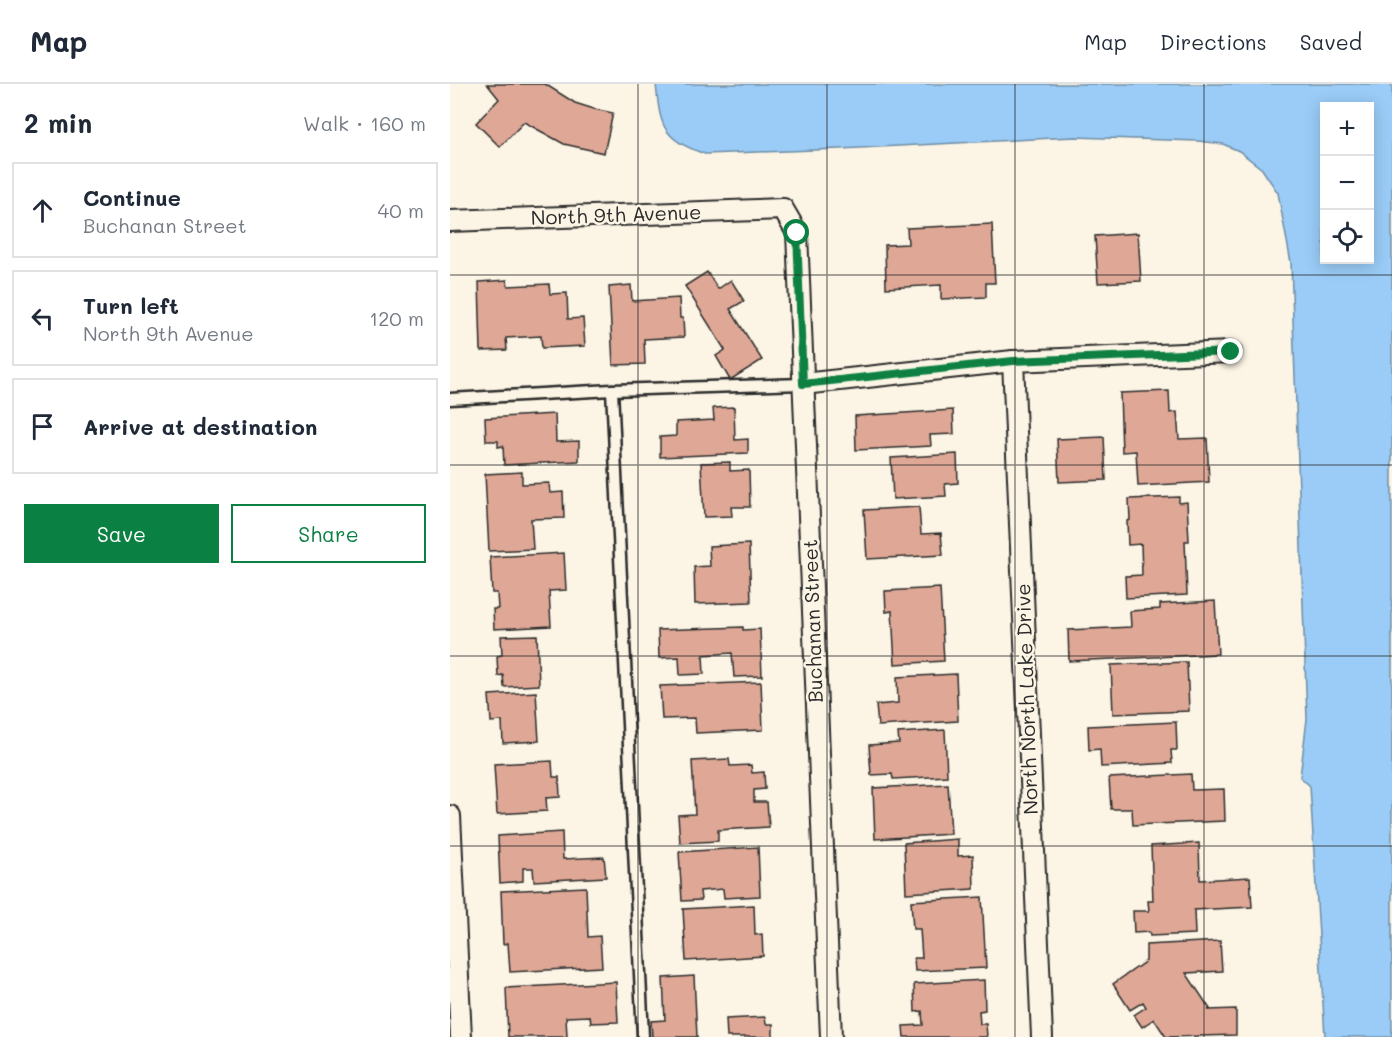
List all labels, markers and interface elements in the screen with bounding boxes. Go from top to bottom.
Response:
text: Map [30,23,87,59]
text: Map [1084,28,1127,55]
text: Directions [1160,28,1267,55]
text: Saved [1300,28,1362,55]
map controls [1320,102,1374,264]
button: + [1320,102,1374,156]
text: 2 min [24,106,92,140]
text: Walk · 160 m [303,110,426,136]
button: − [1320,156,1374,210]
text: Continue [83,183,181,212]
icon: ahead [26,194,59,227]
text: 40 m [378,197,424,223]
street label: North 9th Avenue [530,198,702,230]
button: locate [1320,210,1374,264]
text: Buchanan Street [83,212,247,238]
route start [783,219,809,245]
text: Turn left [83,291,179,320]
icon: left [26,302,59,335]
text: 120 m [369,305,424,331]
text: North 9th Avenue [83,320,254,346]
route end [1217,338,1243,364]
icon: arrive [26,410,59,443]
text: Arrive at destination [83,412,318,441]
button: Save [24,504,219,563]
button: Share [231,504,426,563]
street label: Buchanan Street [796,539,828,703]
street label: North North Lake Drive [1009,583,1043,815]

